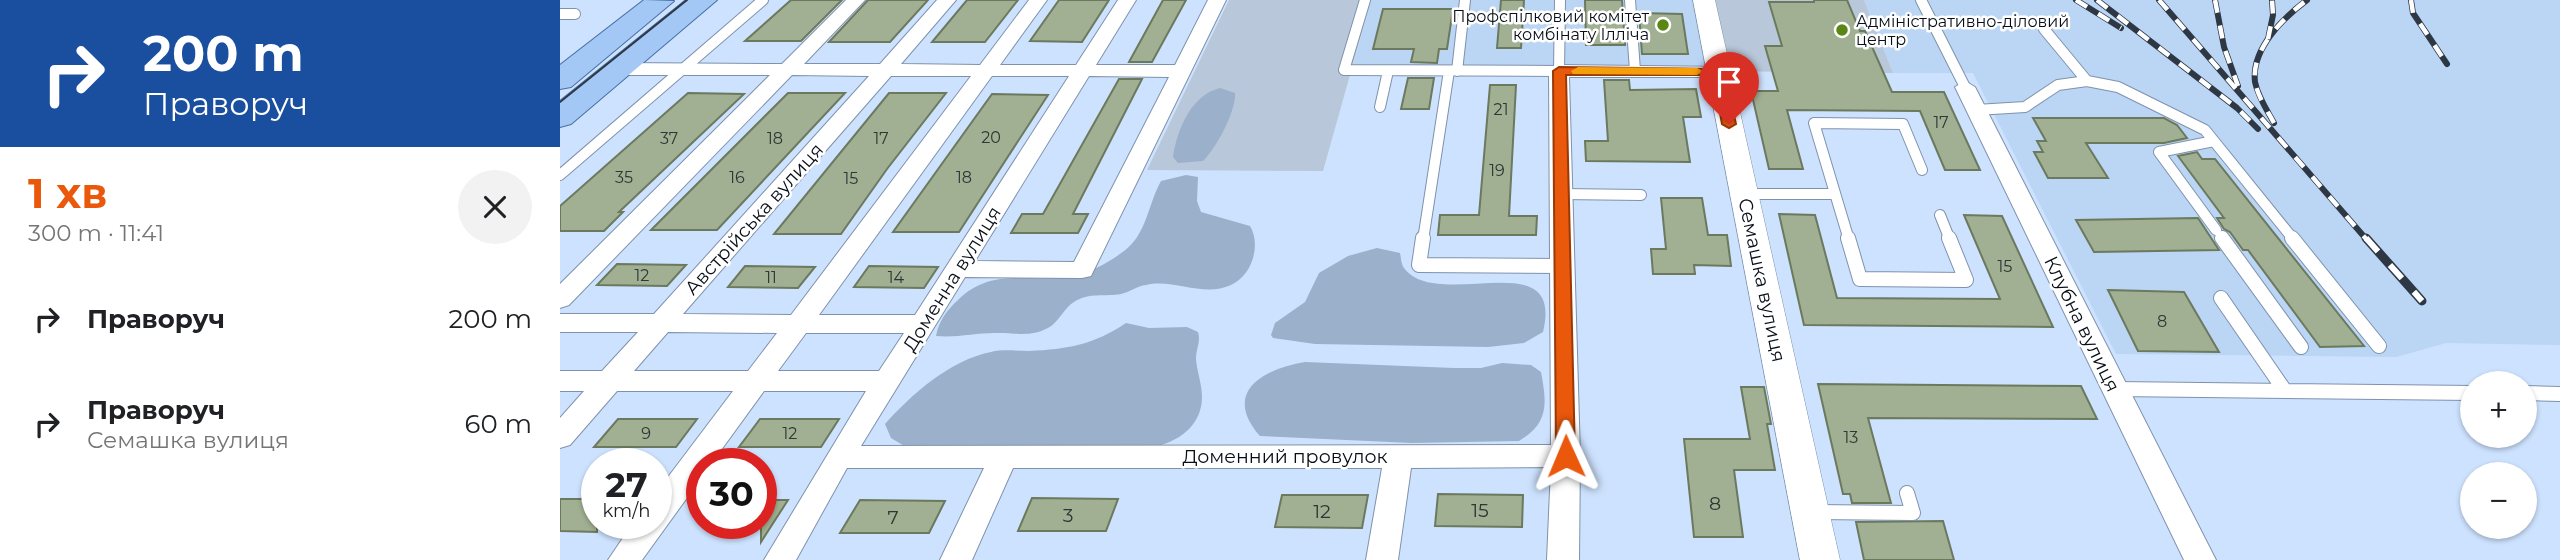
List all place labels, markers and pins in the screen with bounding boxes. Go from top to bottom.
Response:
place label: Профспілковий комітет комбінату Ілліча [1452,7,1649,44]
place label: Адміністративно-діловий центр [1856,12,2069,49]
marker: Профспілковий комітет комбінату Ілліча [1655,17,1671,33]
marker: Адміністративно-діловий центр [1834,22,1850,38]
pin [1699,52,1759,124]

